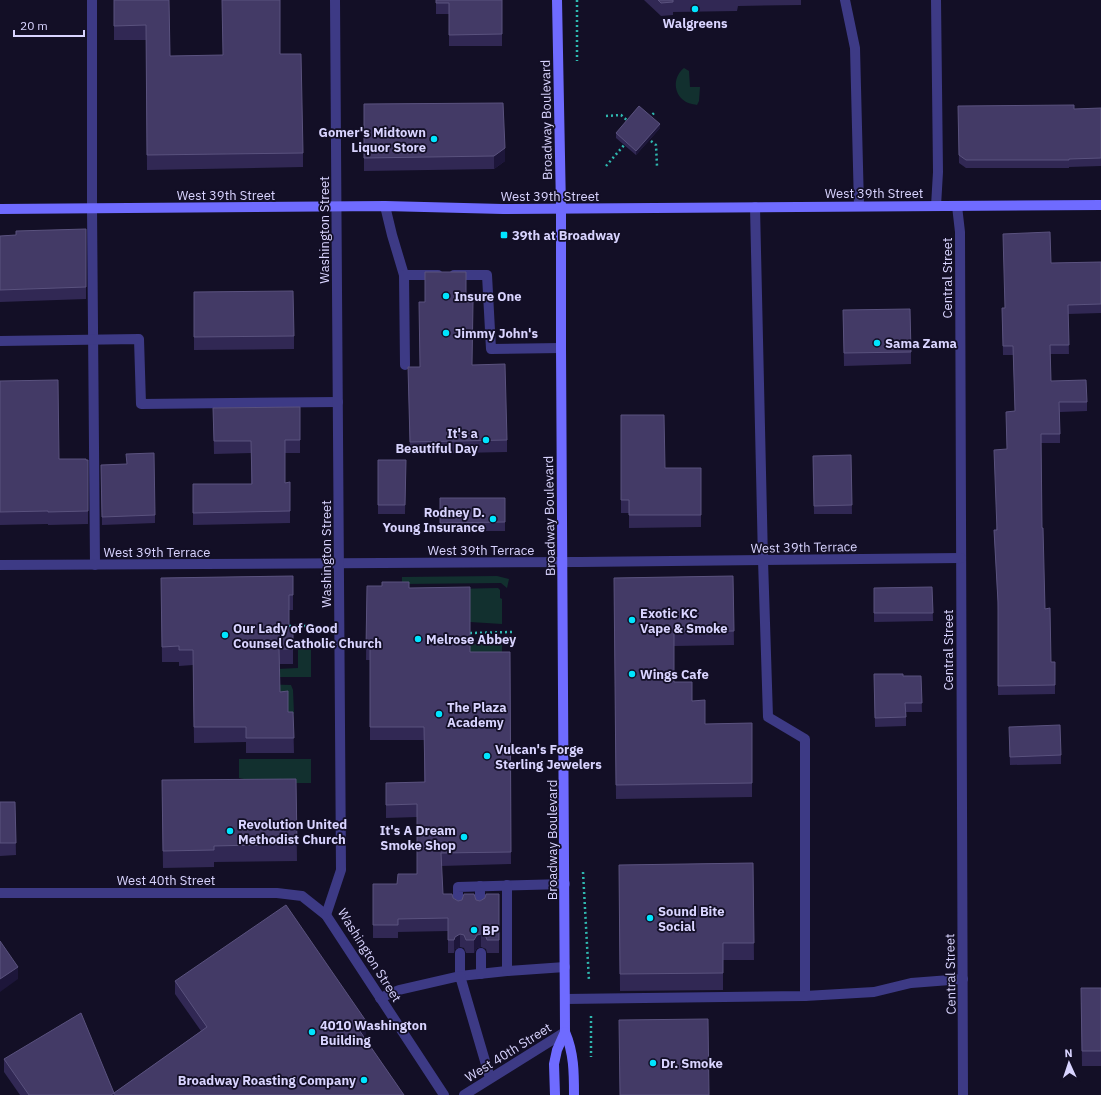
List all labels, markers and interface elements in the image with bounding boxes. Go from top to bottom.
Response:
marker: Walgreens [690,4,700,14]
scale bar [14,12,84,38]
place label: Walgreens [663,15,728,32]
text: 20 m [20,18,48,33]
street label: Broadway Boulevard [537,60,556,180]
place label: Gomer's Midtown Liquor Store [319,124,426,156]
marker: Gomer's Midtown Liquor Store [429,134,439,144]
street label: Washington Street [316,176,333,284]
street label: West 39th Street [825,185,923,202]
street label: West 39th Street [177,187,275,204]
street label: West 39th Street [501,188,599,205]
place label: 39th at Broadway [512,227,620,244]
marker: 39th at Broadway [499,230,509,240]
street label: Central Street [939,237,956,319]
place label: Insure One [454,288,522,305]
marker: Insure One [441,291,451,301]
place label: Jimmy John's [454,325,539,342]
marker: Jimmy John's [441,328,451,338]
place label: Sama Zama [885,335,957,352]
marker: Sama Zama [872,338,882,348]
place label: It's a Beautiful Day [395,425,478,457]
marker: It's a Beautiful Day [481,435,491,445]
street label: Broadway Boulevard [540,456,559,576]
street label: Washington Street [318,500,335,608]
place label: Rodney D. Young Insurance [382,504,485,536]
marker: Rodney D. Young Insurance [488,514,498,524]
street label: West 39th Terrace [750,538,858,557]
street label: West 39th Terrace [428,542,534,559]
street label: West 39th Terrace [104,544,210,561]
place label: Exotic KC Vape & Smoke [640,605,728,637]
street label: Central Street [940,609,957,691]
marker: Exotic KC Vape & Smoke [627,615,637,625]
place label: Our Lady of Good Counsel Catholic Church [233,620,382,652]
marker: Our Lady of Good Counsel Catholic Church [220,630,230,640]
place label: Melrose Abbey [426,631,516,648]
marker: Melrose Abbey [413,634,423,644]
place label: Wings Cafe [640,666,709,683]
marker: Wings Cafe [627,669,637,679]
place label: The Plaza Academy [447,699,507,731]
marker: The Plaza Academy [434,709,444,719]
place label: Vulcan's Forge Sterling Jewelers [495,741,602,773]
marker: Vulcan's Forge Sterling Jewelers [482,751,492,761]
street label: Broadway Boulevard [544,780,561,900]
place label: Revolution United Methodist Church [238,816,347,848]
place label: It's A Dream Smoke Shop [380,822,456,854]
marker: Revolution United Methodist Church [225,826,235,836]
marker: It's A Dream Smoke Shop [459,832,469,842]
street label: West 40th Street [117,872,215,889]
place label: Sound Bite Social [658,903,725,935]
street label: Washington Street [334,905,405,1005]
marker: Sound Bite Social [645,913,655,923]
place label: BP [482,922,500,939]
marker: BP [469,925,479,935]
street label: Central Street [941,933,960,1015]
place label: 4010 Washington Building [320,1017,427,1049]
street label: West 40th Street [462,1019,555,1086]
marker: 4010 Washington Building [307,1027,317,1037]
north arrow [1049,1043,1089,1083]
text: N [1064,1046,1073,1060]
place label: Dr. Smoke [661,1055,723,1072]
marker: Dr. Smoke [648,1058,658,1068]
place label: Broadway Roasting Company [178,1072,356,1089]
marker: Broadway Roasting Company [359,1075,369,1085]

